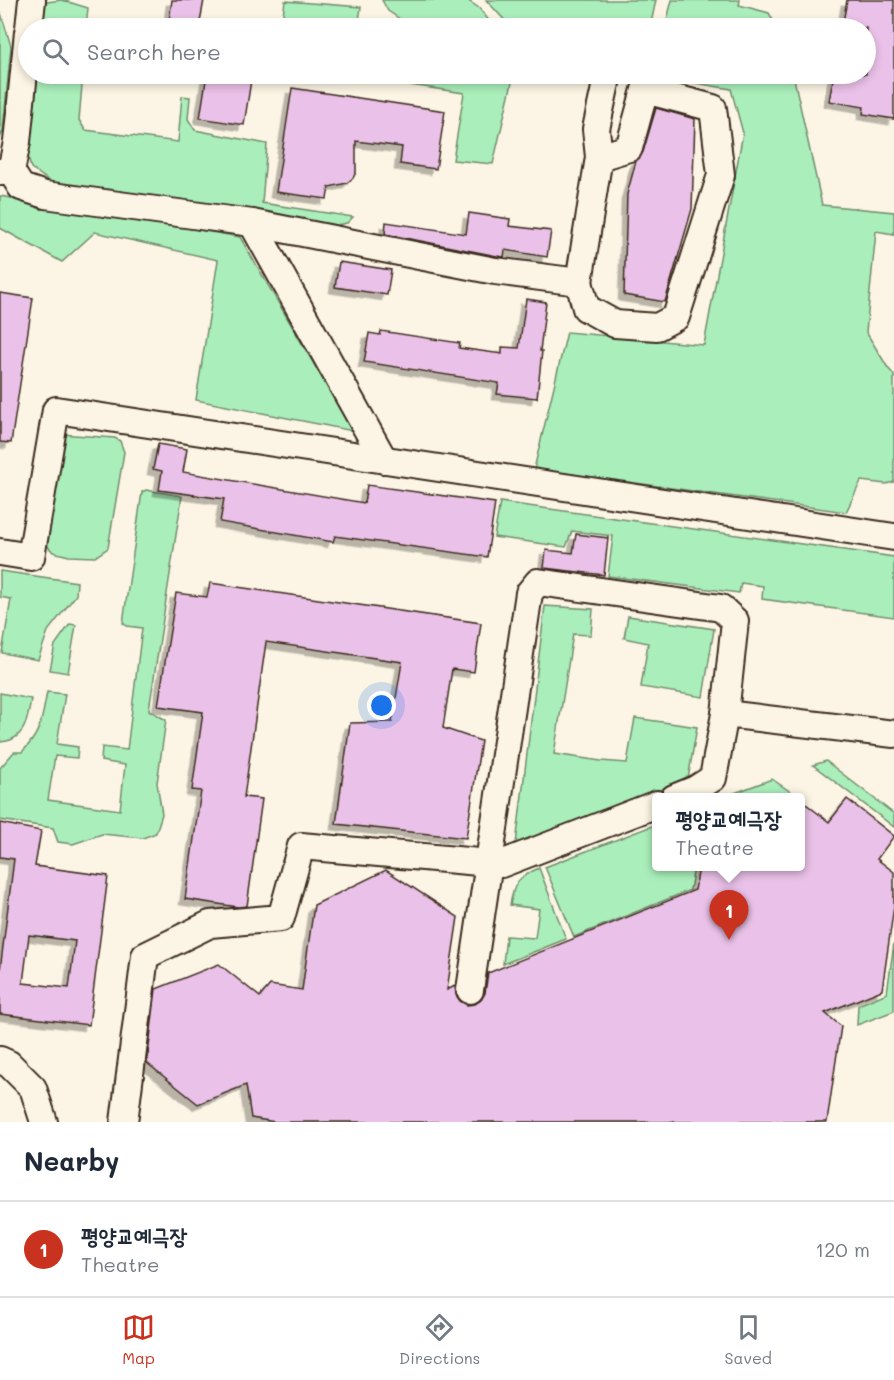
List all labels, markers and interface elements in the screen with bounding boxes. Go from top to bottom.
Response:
search box [18,18,876,84]
icon: search [39,35,72,68]
text: Search here [87,37,221,66]
your location [367,691,396,720]
popup [652,793,805,871]
text: 평양교예극장 [675,804,782,833]
text: Theatre [675,834,754,860]
pin: 1 [710,890,748,940]
text: Nearby [24,1144,119,1178]
text: 평양교예극장 [81,1221,187,1250]
text: 1 [39,1236,48,1262]
text: 120 m [815,1236,870,1262]
text: Theatre [81,1251,159,1277]
tab: Map [122,1311,155,1368]
tab: Directions [399,1311,480,1368]
tab: Saved [724,1311,772,1368]

